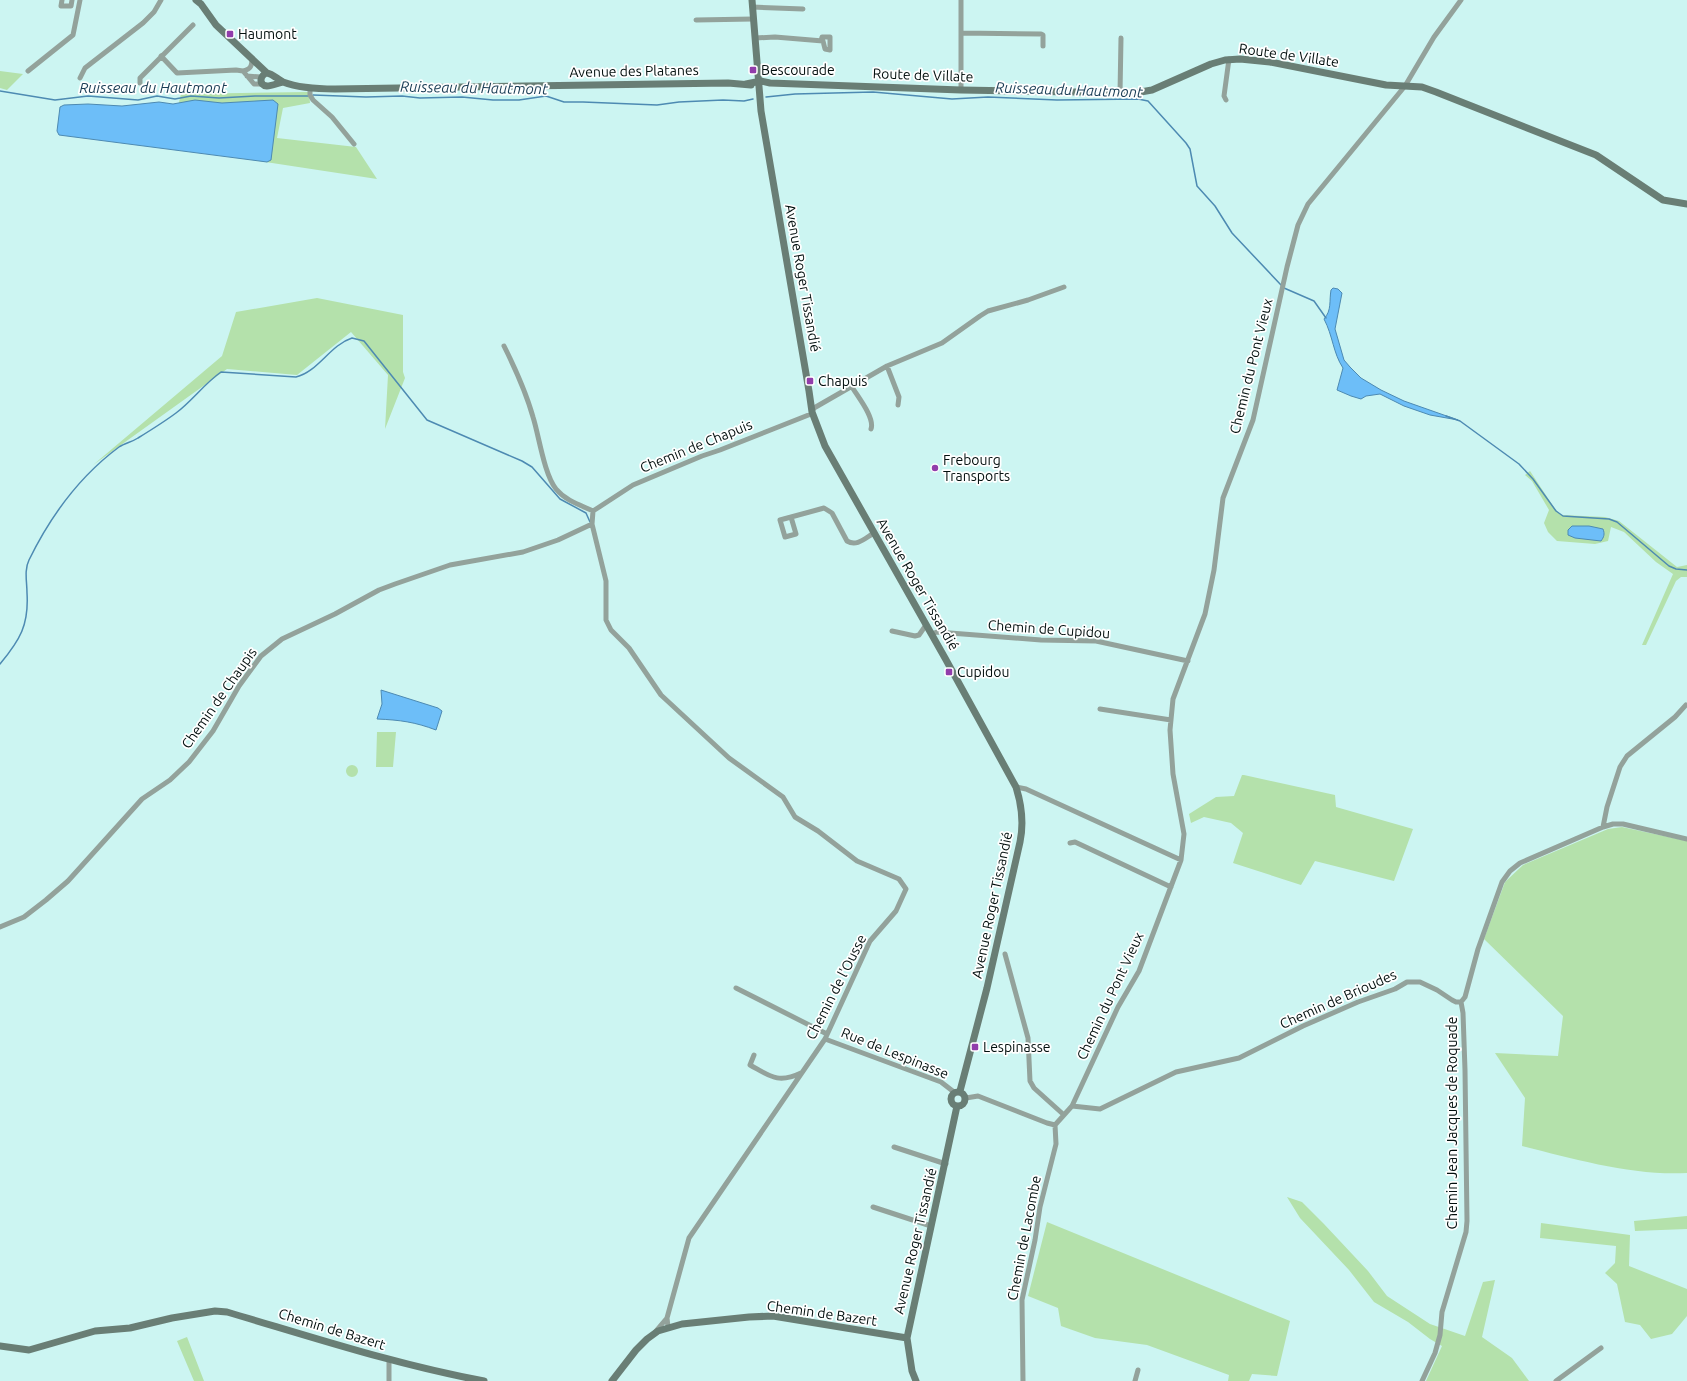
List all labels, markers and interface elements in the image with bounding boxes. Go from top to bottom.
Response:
place label: Haumont [238,26,297,42]
marker: Haumont [225,29,235,39]
street label: Route de Villate [1238,40,1340,70]
street label: Avenue des Platanes [569,62,699,80]
place label: Bescourade [761,62,835,78]
marker: Bescourade [748,65,758,75]
street label: Route de Villate [872,65,974,85]
water label: Ruisseau du Hautmont [400,78,548,97]
water label: Ruisseau du Hautmont [995,78,1143,101]
water label: Ruisseau du Hautmont [79,79,227,96]
street label: Avenue Roger Tissandié [782,203,824,353]
street label: Chemin du Pont Vieux [1226,297,1276,435]
place label: Chapuis [818,373,867,389]
marker: Chapuis [805,376,815,386]
street label: Chemin de Chapuis [638,416,754,476]
place label: Frebourg Transports [943,452,1010,484]
marker: Frebourg Transports [930,463,940,473]
street label: Avenue Roger Tissandié [874,515,962,653]
street label: Chemin de Cupidou [987,617,1111,641]
street label: Chemin de Chaupis [178,644,260,752]
place label: Cupidou [957,664,1009,680]
marker: Cupidou [944,667,954,677]
street label: Avenue Roger Tissandié [969,830,1015,980]
street label: Chemin du Pont Vieux [1073,930,1147,1062]
street label: Chemin de l'Ousse [803,932,869,1042]
street label: Chemin de Brioudes [1277,966,1399,1032]
street label: Chemin Jean Jacques de Roquade [1444,1016,1460,1230]
street label: Rue de Lespinasse [839,1024,951,1082]
place label: Lespinasse [983,1039,1051,1055]
marker: Lespinasse [970,1042,980,1052]
street label: Avenue Roger Tissandié [890,1166,940,1316]
street label: Chemin de Lacombe [1004,1174,1044,1302]
street label: Chemin de Bazert [766,1297,879,1329]
street label: Chemin de Bazert [277,1305,388,1353]

